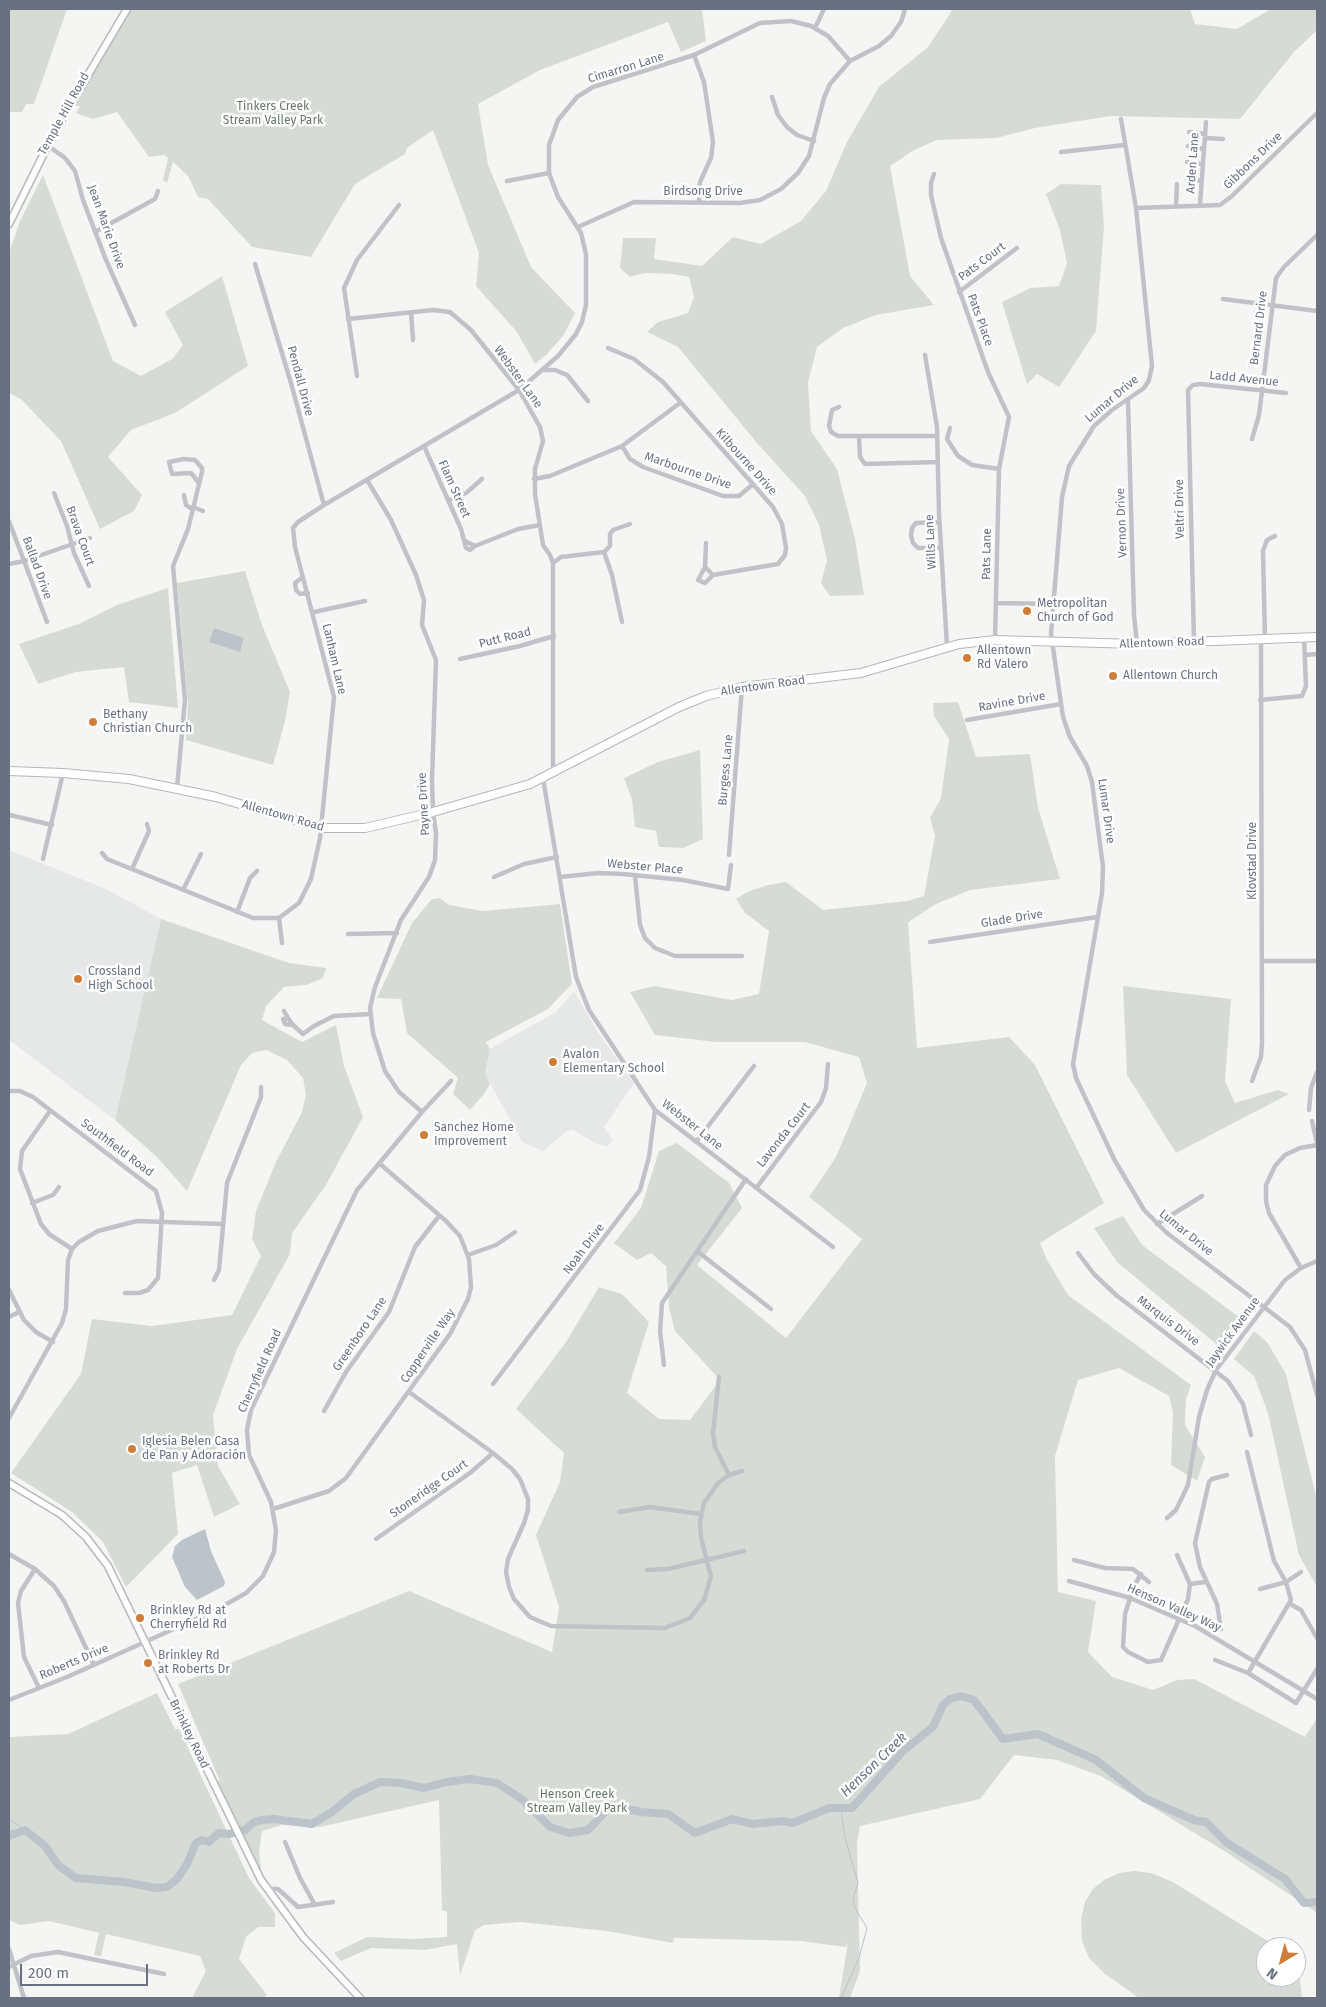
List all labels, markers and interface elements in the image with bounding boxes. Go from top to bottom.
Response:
street label: Cimarron Lane [586,50,666,86]
street label: Temple Hill Road [35,70,93,158]
park label: Tinkers Creek Stream Valley Park [223,100,323,128]
street label: Gibbons Drive [1221,129,1285,193]
street label: Arden Lane [1184,132,1202,194]
street label: Jean Marie Drive [84,183,128,271]
street label: Birdsong Drive [663,185,743,199]
street label: Pats Court [956,240,1008,284]
street label: Bernard Drive [1247,290,1271,366]
street label: Pats Place [964,292,996,348]
street label: Webster Lane [491,343,545,411]
street label: Pendall Drive [284,344,316,418]
street label: Ladd Avenue [1209,368,1279,390]
street label: Lumar Drive [1082,372,1142,426]
street label: Kilbourne Drive [712,426,780,498]
street label: Marbourne Drive [643,449,733,493]
street label: Flam Street [435,458,473,520]
street label: Veltri Drive [1172,479,1188,539]
street label: Vernon Drive [1114,488,1130,558]
street label: Brava Court [63,504,97,568]
street label: Wills Lane [922,514,940,570]
street label: Pats Lane [979,528,995,580]
street label: Ballad Drive [19,535,55,601]
place label: Metropolitan Church of God [1037,597,1114,625]
marker: Metropolitan Church of God [1021,605,1033,617]
street label: Lanham Lane [319,622,349,696]
street label: Putt Road [477,625,533,651]
street label: Allentown Road [1119,634,1205,652]
place label: Allentown Rd Valero [977,644,1031,672]
marker: Allentown Rd Valero [961,652,973,664]
place label: Allentown Church [1123,669,1218,683]
marker: Allentown Church [1107,670,1119,682]
street label: Allentown Road [720,673,806,699]
street label: Ravine Drive [977,689,1047,715]
place label: Bethany Christian Church [103,708,192,736]
marker: Bethany Christian Church [87,716,99,728]
street label: Burgess Lane [716,734,736,806]
street label: Payne Drive [415,772,433,836]
street label: Lumar Drive [1094,778,1118,844]
street label: Allentown Road [240,797,326,835]
street label: Klovstad Drive [1246,822,1260,900]
street label: Webster Place [606,856,684,878]
street label: Glade Drive [980,907,1044,931]
place label: Crossland High School [88,965,153,993]
marker: Crossland High School [72,973,84,985]
place label: Avalon Elementary School [563,1048,665,1076]
marker: Avalon Elementary School [547,1056,559,1068]
street label: Webster Lane [659,1097,725,1153]
street label: Lavonda Court [754,1100,814,1170]
street label: Southfield Road [78,1116,156,1180]
place label: Sanchez Home Improvement [434,1121,514,1149]
marker: Sanchez Home Improvement [418,1129,430,1141]
street label: Lumar Drive [1156,1207,1216,1259]
street label: Noah Drive [560,1221,608,1277]
street label: Marquis Drive [1134,1293,1202,1349]
street label: Greenboro Lane [330,1294,390,1374]
street label: Jaywick Avenue [1203,1294,1263,1370]
street label: Copperville Way [398,1306,458,1386]
street label: Cherryfield Road [235,1327,285,1415]
place label: Iglesia Belen Casa de Pan y Adoración [142,1435,246,1463]
marker: Iglesia Belen Casa de Pan y Adoración [126,1443,138,1455]
street label: Stoneridge Court [387,1457,471,1521]
street label: Henson Valley Way [1125,1581,1223,1635]
place label: Brinkley Rd at Cherryfield Rd [150,1604,227,1632]
marker: Brinkley Rd at Cherryfield Rd [134,1612,146,1624]
street label: Roberts Drive [37,1641,111,1683]
place label: Brinkley Rd at Roberts Dr [158,1649,230,1677]
marker: Brinkley Rd at Roberts Dr [142,1657,154,1669]
street label: Brinkley Road [166,1697,212,1771]
water label: Henson Creek [837,1729,911,1801]
park label: Henson Creek Stream Valley Park [527,1788,627,1816]
north arrow [1256,1937,1306,1987]
scale bar [22,1954,150,1986]
text: 200 m [28,1964,69,1982]
text: N [1263,1964,1281,1983]

